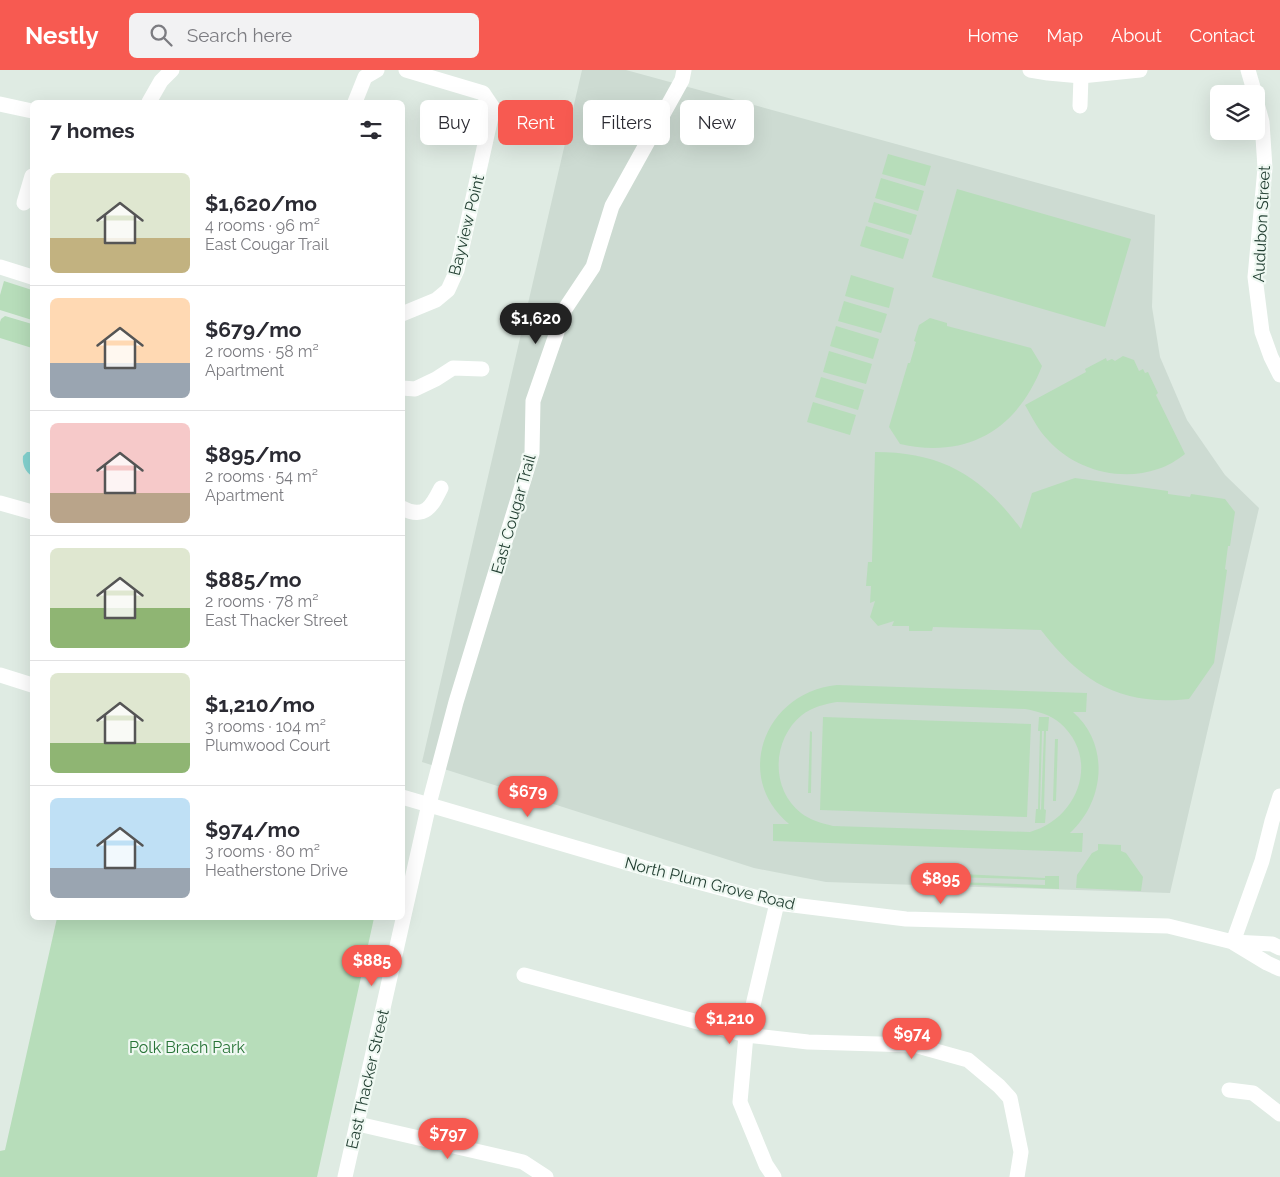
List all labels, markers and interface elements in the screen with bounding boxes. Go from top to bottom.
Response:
search box [129,13,479,58]
text: Nestly [25,21,99,50]
icon: search [147,21,175,49]
text: Search here [187,24,292,46]
text: Home [967,25,1018,46]
text: Map [1046,25,1083,46]
text: About [1111,25,1162,46]
text: Contact [1190,25,1255,46]
map controls [1210,85,1265,140]
button: layers [1210,85,1265,140]
chip: Buy [420,100,488,145]
chip: Rent [498,100,573,145]
chip: Filters [583,100,670,145]
chip: New [680,100,754,145]
icon: filters [357,116,385,144]
text: 7 homes [50,118,135,143]
street label: Audubon Street [1249,165,1274,283]
street label: Bayview Point [445,172,488,277]
text: $1,620/mo [205,191,317,216]
icon: home [90,193,150,253]
text: 4 rooms · 96 m² [205,216,320,235]
text: East Cougar Trail [205,235,329,254]
pin: $1,620 [495,302,577,345]
text: $1,620 [511,309,561,328]
text: $679/mo [205,317,301,342]
icon: home [90,318,150,378]
text: 2 rooms · 58 m² [205,342,319,361]
text: Apartment [205,361,284,380]
text: $895/mo [205,442,301,467]
icon: home [90,443,150,503]
street label: East Cougar Trail [487,452,540,576]
text: 2 rooms · 54 m² [205,467,318,486]
text: Apartment [205,486,284,505]
text: $885/mo [205,567,302,592]
icon: home [90,568,150,628]
text: 2 rooms · 78 m² [205,592,318,611]
text: East Thacker Street [205,611,348,630]
text: $1,210/mo [205,692,315,717]
icon: home [90,693,150,753]
text: 3 rooms · 104 m² [205,717,326,736]
text: Plumwood Court [205,736,330,755]
pin: $679 [498,776,558,818]
text: $679 [509,782,547,801]
text: $974/mo [205,817,300,842]
icon: home [90,818,150,878]
text: 3 rooms · 80 m² [205,842,320,861]
street label: North Plum Grove Road [623,853,797,914]
text: Heatherstone Drive [205,861,348,880]
pin: $895 [911,862,971,905]
text: $895 [922,869,960,888]
pin: $885 [342,944,402,987]
text: $885 [353,951,391,970]
pin: $1,210 [689,1002,771,1045]
street label: East Thacker Street [342,1007,393,1151]
text: $1,210 [706,1009,754,1028]
pin: $974 [882,1018,942,1060]
text: $974 [893,1024,931,1043]
park label: Polk Brach Park [129,1038,246,1057]
pin: $797 [418,1118,478,1160]
text: $797 [429,1124,467,1143]

